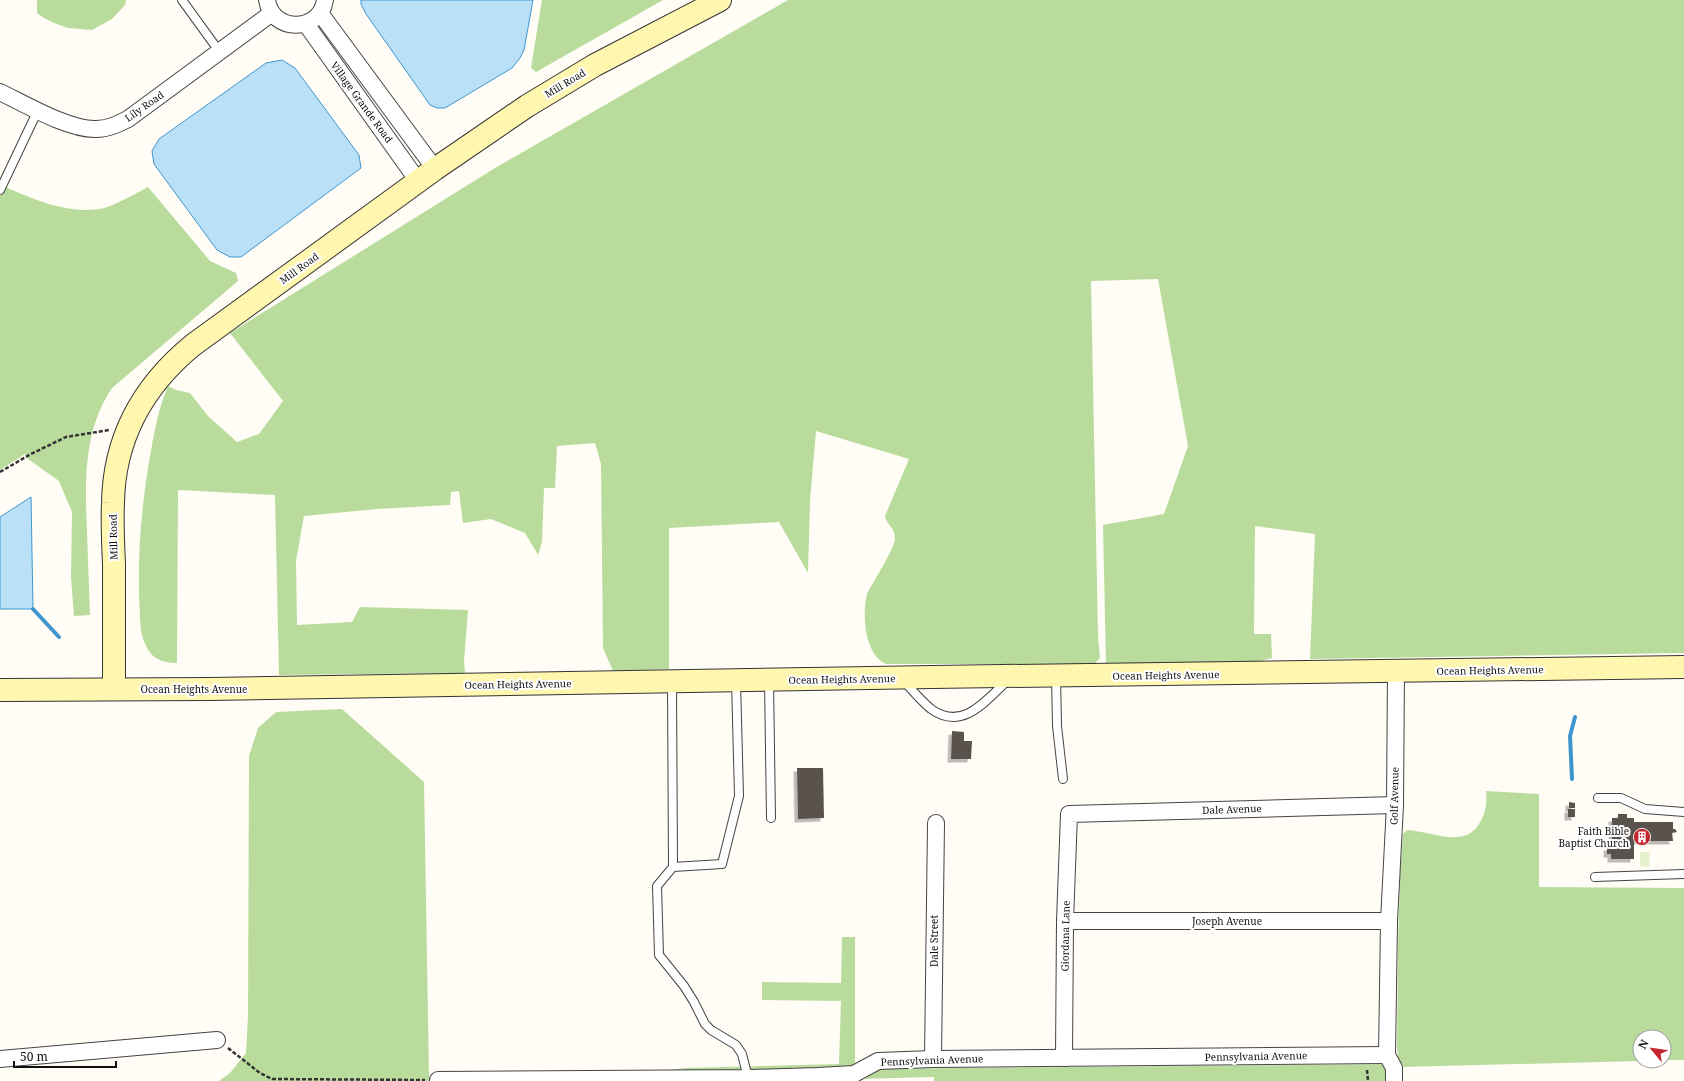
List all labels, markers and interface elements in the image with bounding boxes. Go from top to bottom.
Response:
street label: Village Grande Road [328,59,396,145]
street label: Mill Road [542,65,588,101]
street label: Lily Road [122,87,166,125]
street label: Mill Road [276,249,322,287]
street label: Mill Road [106,514,120,560]
street label: Ocean Heights Avenue [1436,662,1544,678]
street label: Ocean Heights Avenue [1112,667,1220,683]
street label: Ocean Heights Avenue [788,671,896,687]
street label: Ocean Heights Avenue [464,676,572,692]
street label: Ocean Heights Avenue [141,682,247,696]
street label: Golf Avenue [1386,767,1402,825]
street label: Dale Avenue [1202,801,1262,817]
place label: Faith Bible Baptist Church [1559,824,1630,850]
building icon: Faith Bible Baptist Church [1632,827,1652,847]
street label: Giordana Lane [1057,900,1073,972]
street label: Joseph Avenue [1191,914,1262,928]
street label: Dale Street [927,915,941,967]
north arrow [1632,1029,1672,1069]
text: N [1634,1036,1652,1051]
scale bar [14,1043,116,1069]
text: 50 m [20,1048,48,1065]
street label: Pennsylvania Avenue [1205,1048,1307,1064]
street label: Pennsylvania Avenue [880,1051,984,1069]

